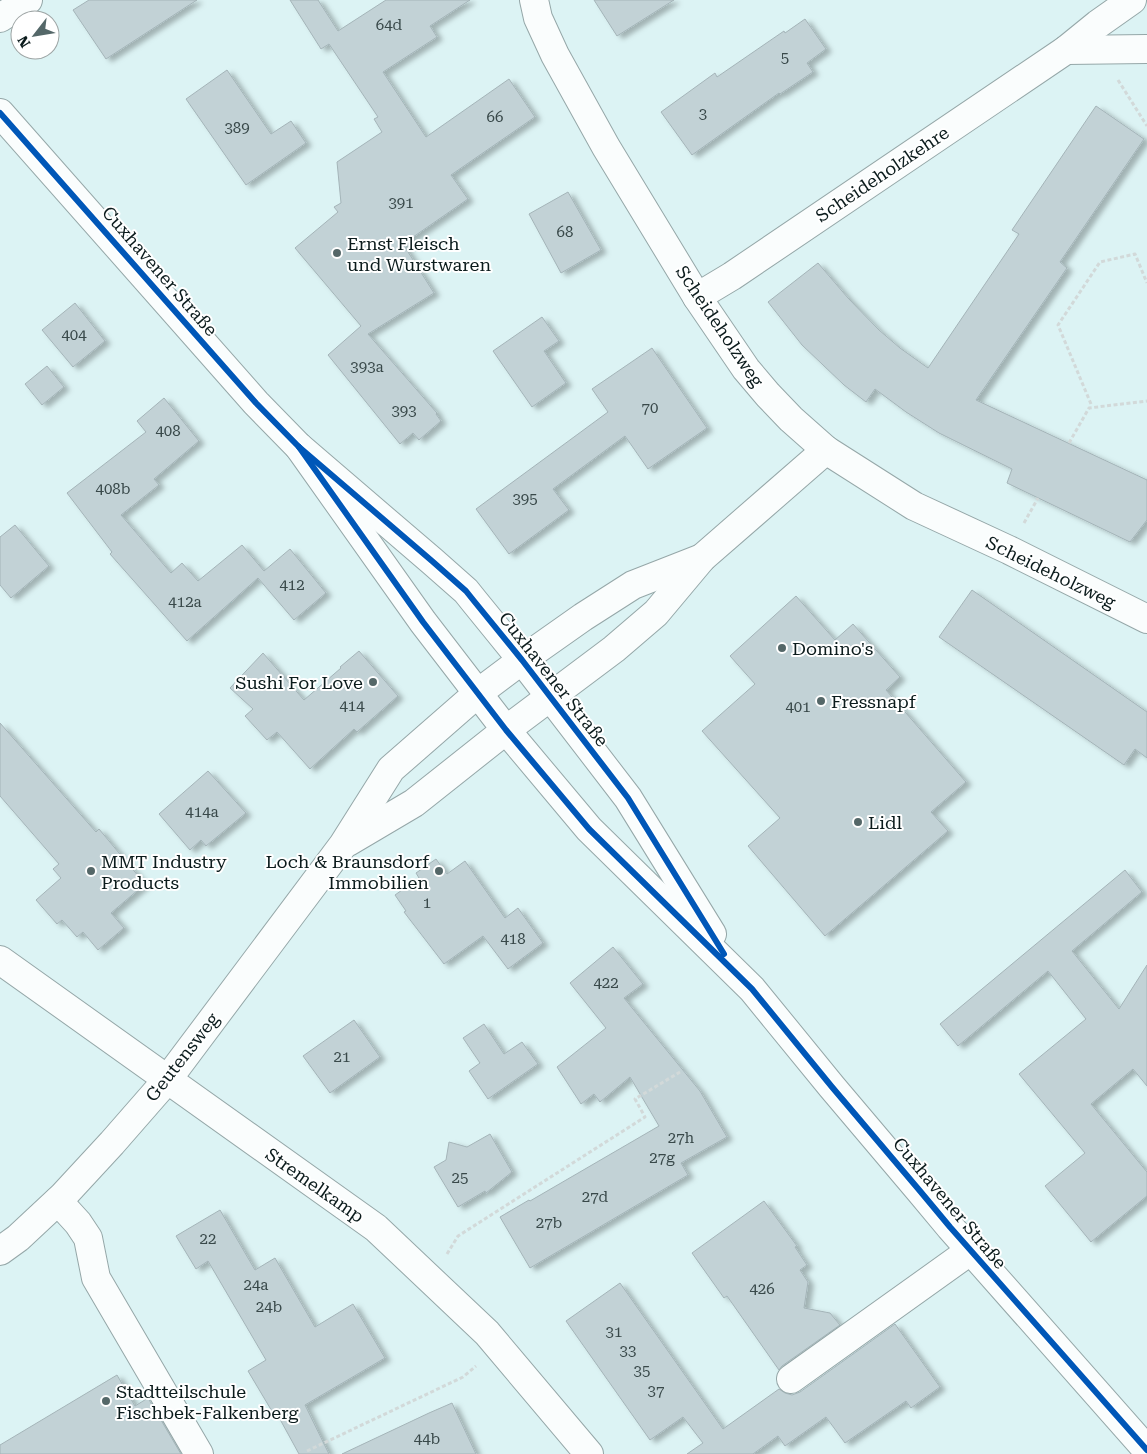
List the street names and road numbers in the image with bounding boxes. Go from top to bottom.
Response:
street label: Scheideholzkehre [811,122,953,226]
street label: Cuxhavener Straße [98,202,222,340]
street label: Scheideholzweg [672,261,769,391]
street label: Scheideholzweg [983,532,1120,613]
street label: Cuxhavener Straße [495,608,613,751]
street label: Geutensweg [141,1008,224,1105]
street label: Cuxhavener Straße [889,1133,1011,1273]
street label: Stremelkamp [262,1143,368,1227]

